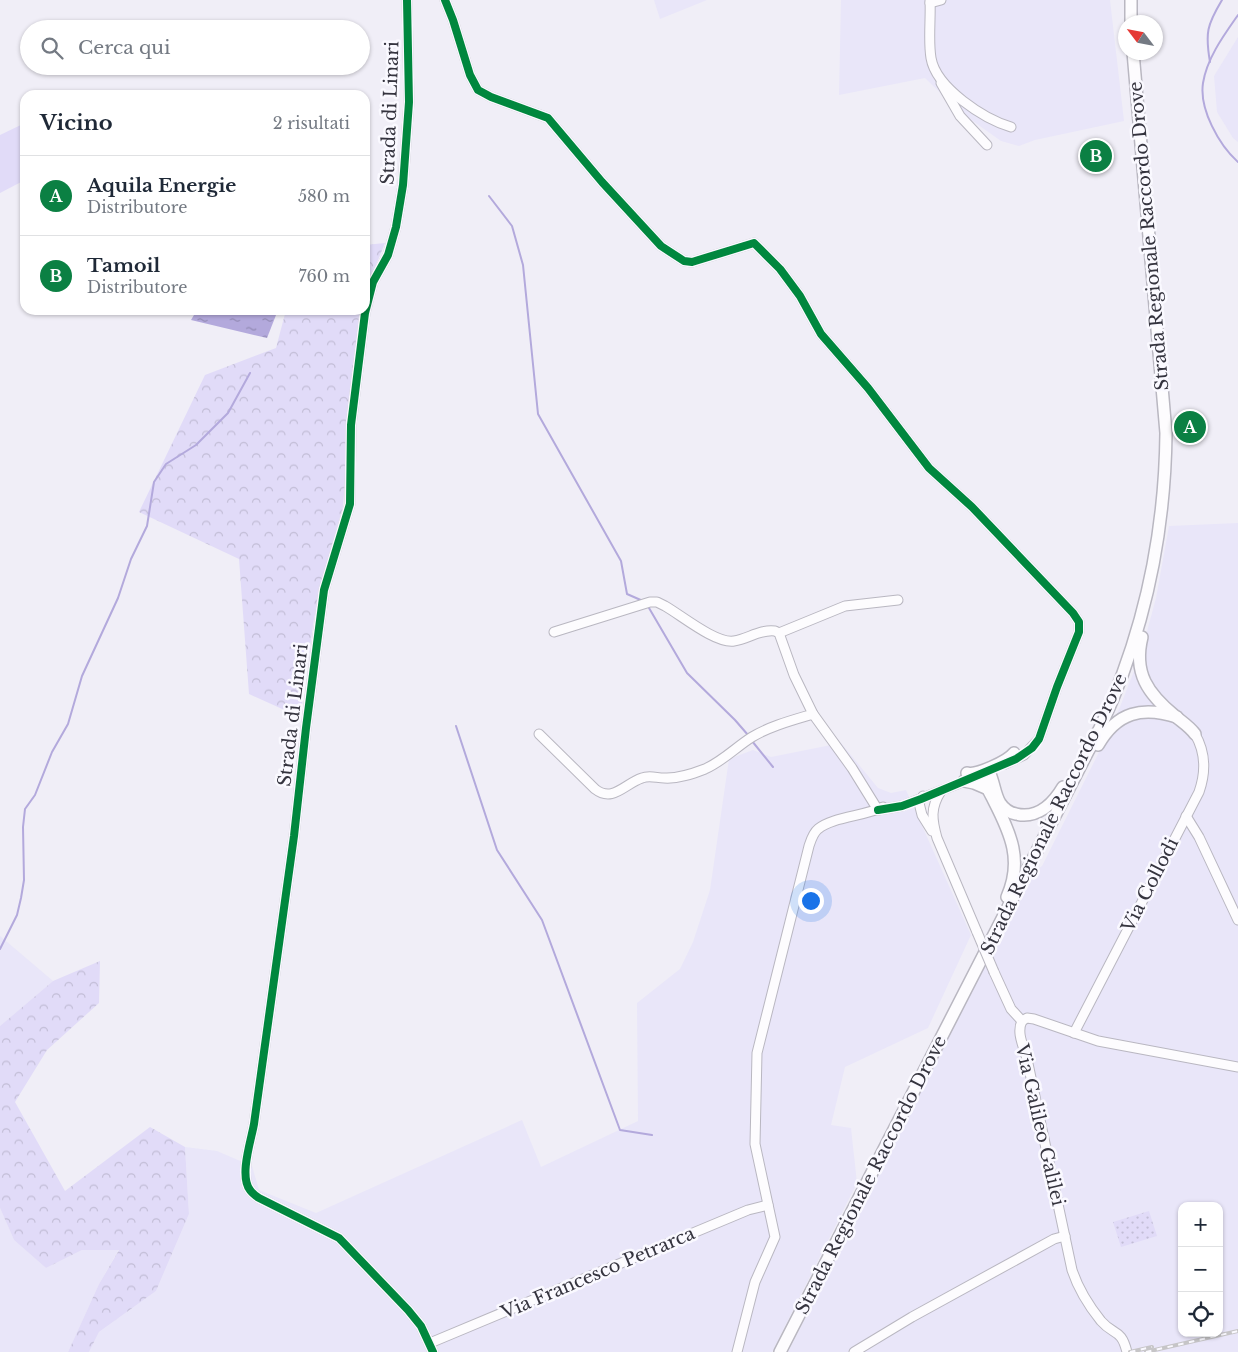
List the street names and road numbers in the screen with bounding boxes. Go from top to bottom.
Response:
street label: Strada di Linari [376,41,404,185]
street label: Strada Regionale Raccordo Drove [1125,81,1173,391]
street label: Strada di Linari [273,642,313,788]
street label: Strada Regionale Raccordo Drove [976,670,1132,958]
street label: Via Collodi [1116,834,1183,937]
street label: Strada Regionale Raccordo Drove [791,1032,951,1318]
street label: Via Galileo Galilei [1010,1041,1069,1208]
street label: Via Francesco Petrarca [497,1222,698,1324]

